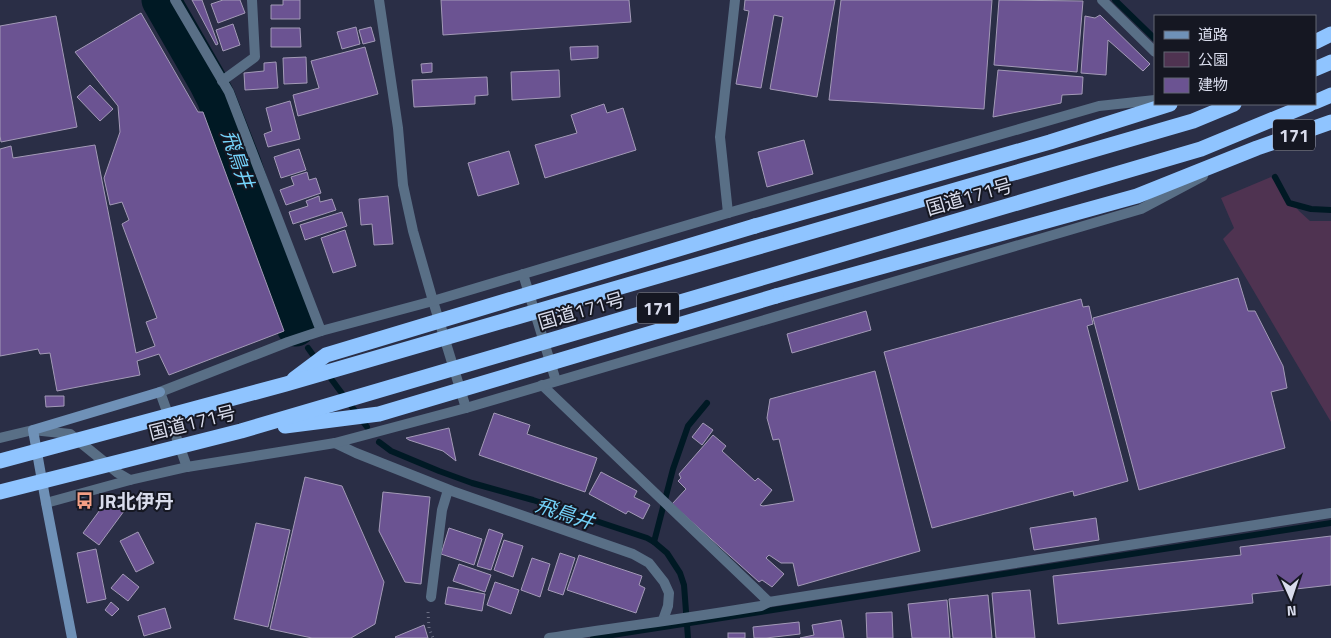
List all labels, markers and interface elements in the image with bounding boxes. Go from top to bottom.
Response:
legend [1154,15,1316,105]
text: 道路 [1198,23,1228,46]
text: 公園 [1198,48,1228,71]
text: 建物 [1198,73,1228,96]
road number: 171 [1273,120,1315,150]
water label: 飛鳥井 [214,126,263,194]
street label: 国道171号 [922,170,1016,222]
street label: 国道171号 [534,284,628,336]
road number: 171 [637,292,679,324]
street label: 国道171号 [145,397,239,447]
place label: JR北伊丹 [99,486,174,515]
water label: 飛鳥井 [532,489,600,538]
bus stop icon: JR北伊丹 [75,490,95,510]
north arrow [1266,573,1316,623]
text: N [1286,601,1297,622]

